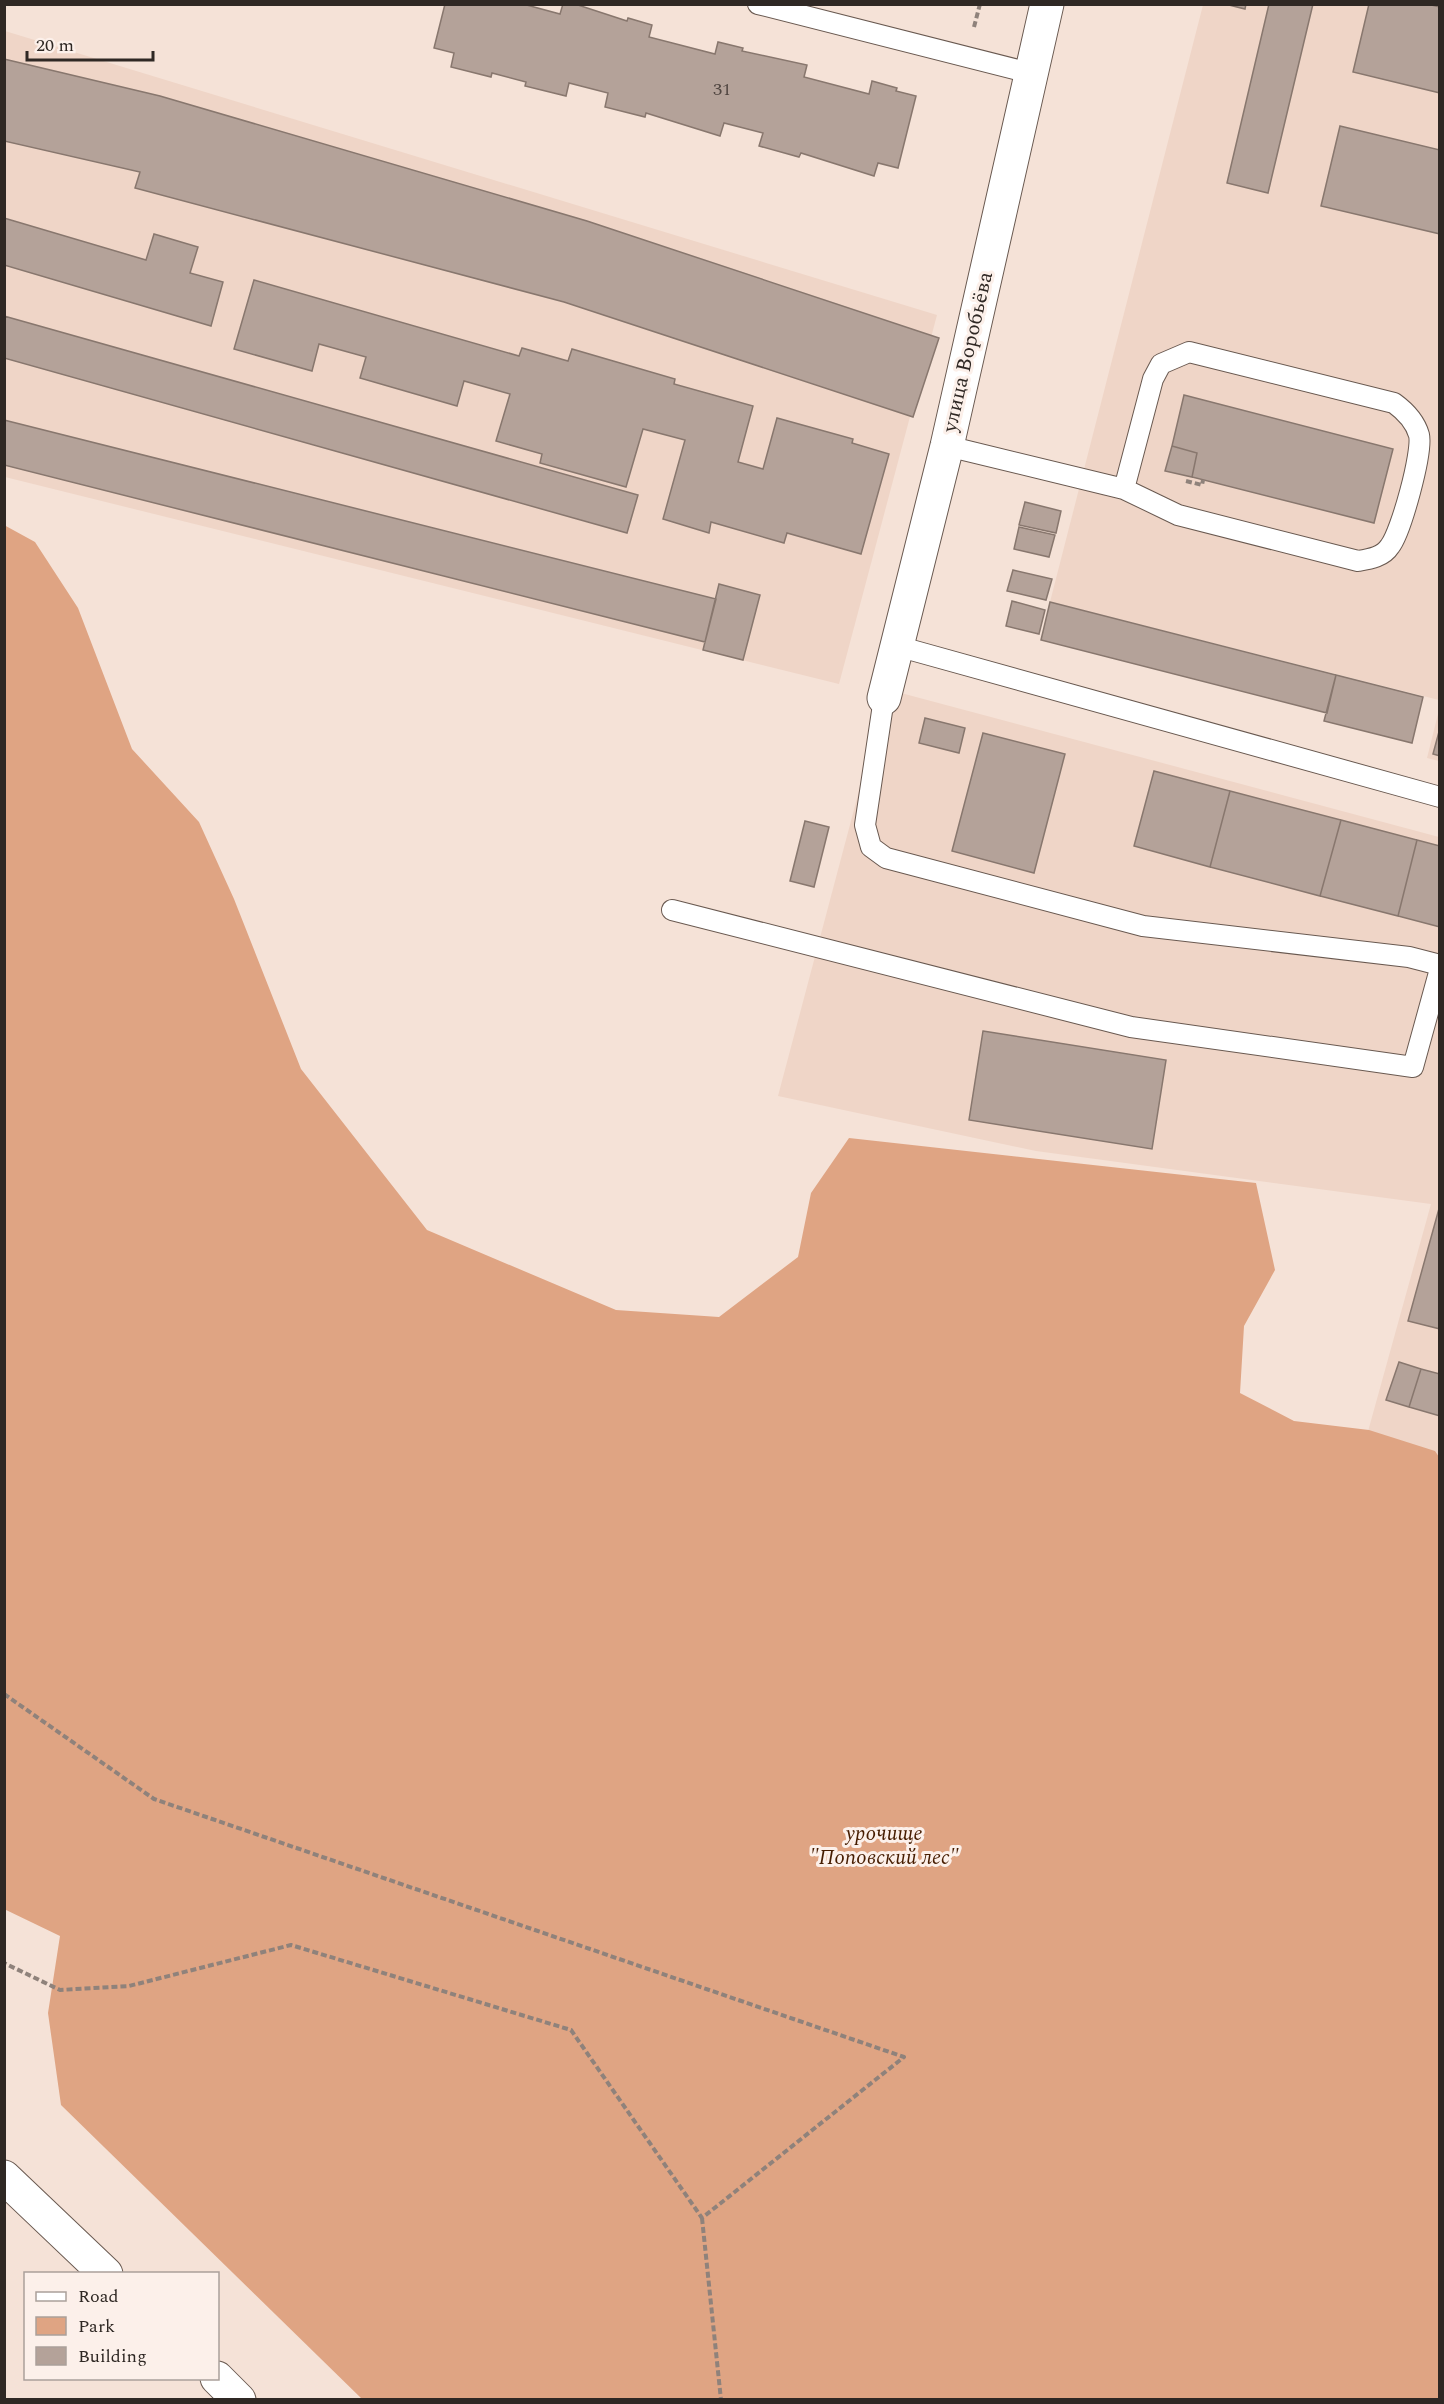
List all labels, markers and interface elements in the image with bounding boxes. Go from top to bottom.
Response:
scale bar [27,24,153,62]
text: 20 m [36,32,74,59]
house number: 31 [713,76,731,103]
street label: улица Воробьёва [934,268,1002,437]
park label: урочище "Поповский лес" [809,1818,959,1874]
legend [24,2272,219,2380]
text: Road [78,2283,119,2310]
text: Park [78,2313,115,2340]
text: Building [78,2343,147,2370]

